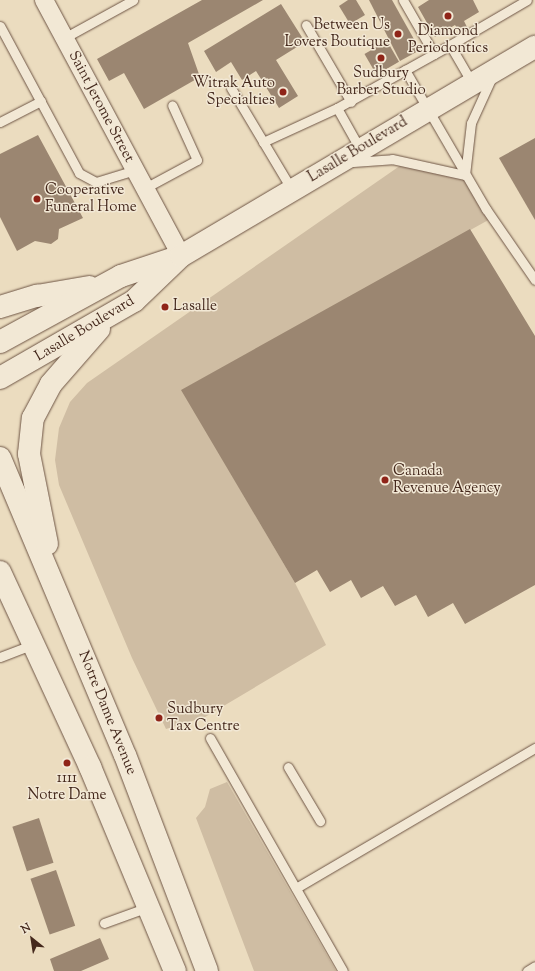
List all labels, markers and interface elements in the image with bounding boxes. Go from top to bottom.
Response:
marker: Diamond Periodontics [443,11,453,21]
place label: Between Us Lovers Boutique [285,16,390,51]
place label: Diamond Periodontics [408,22,488,57]
marker: Between Us Lovers Boutique [393,29,403,39]
street label: Saint Jerome Street [64,48,138,166]
marker: Sudbury Barber Studio [376,53,386,63]
place label: Sudbury Barber Studio [336,64,426,99]
place label: Witrak Auto Specialties [192,74,275,109]
marker: Witrak Auto Specialties [278,87,288,97]
street label: Lasalle Boulevard [305,113,411,187]
place label: Cooperative Funeral Home [45,181,137,216]
marker: Cooperative Funeral Home [32,194,42,204]
street label: Lasalle Boulevard [32,292,138,366]
place label: Lasalle [173,298,217,316]
marker: Lasalle [160,302,170,312]
place label: Canada Revenue Agency [393,462,501,497]
marker: Canada Revenue Agency [380,475,390,485]
street label: Notre Dame Avenue [74,648,140,778]
place label: Sudbury Tax Centre [167,700,240,735]
marker: Sudbury Tax Centre [154,713,164,723]
marker: 1111 Notre Dame [62,758,72,768]
place label: 1111 Notre Dame [28,769,106,804]
north arrow [12,919,52,959]
text: N [18,919,34,938]

